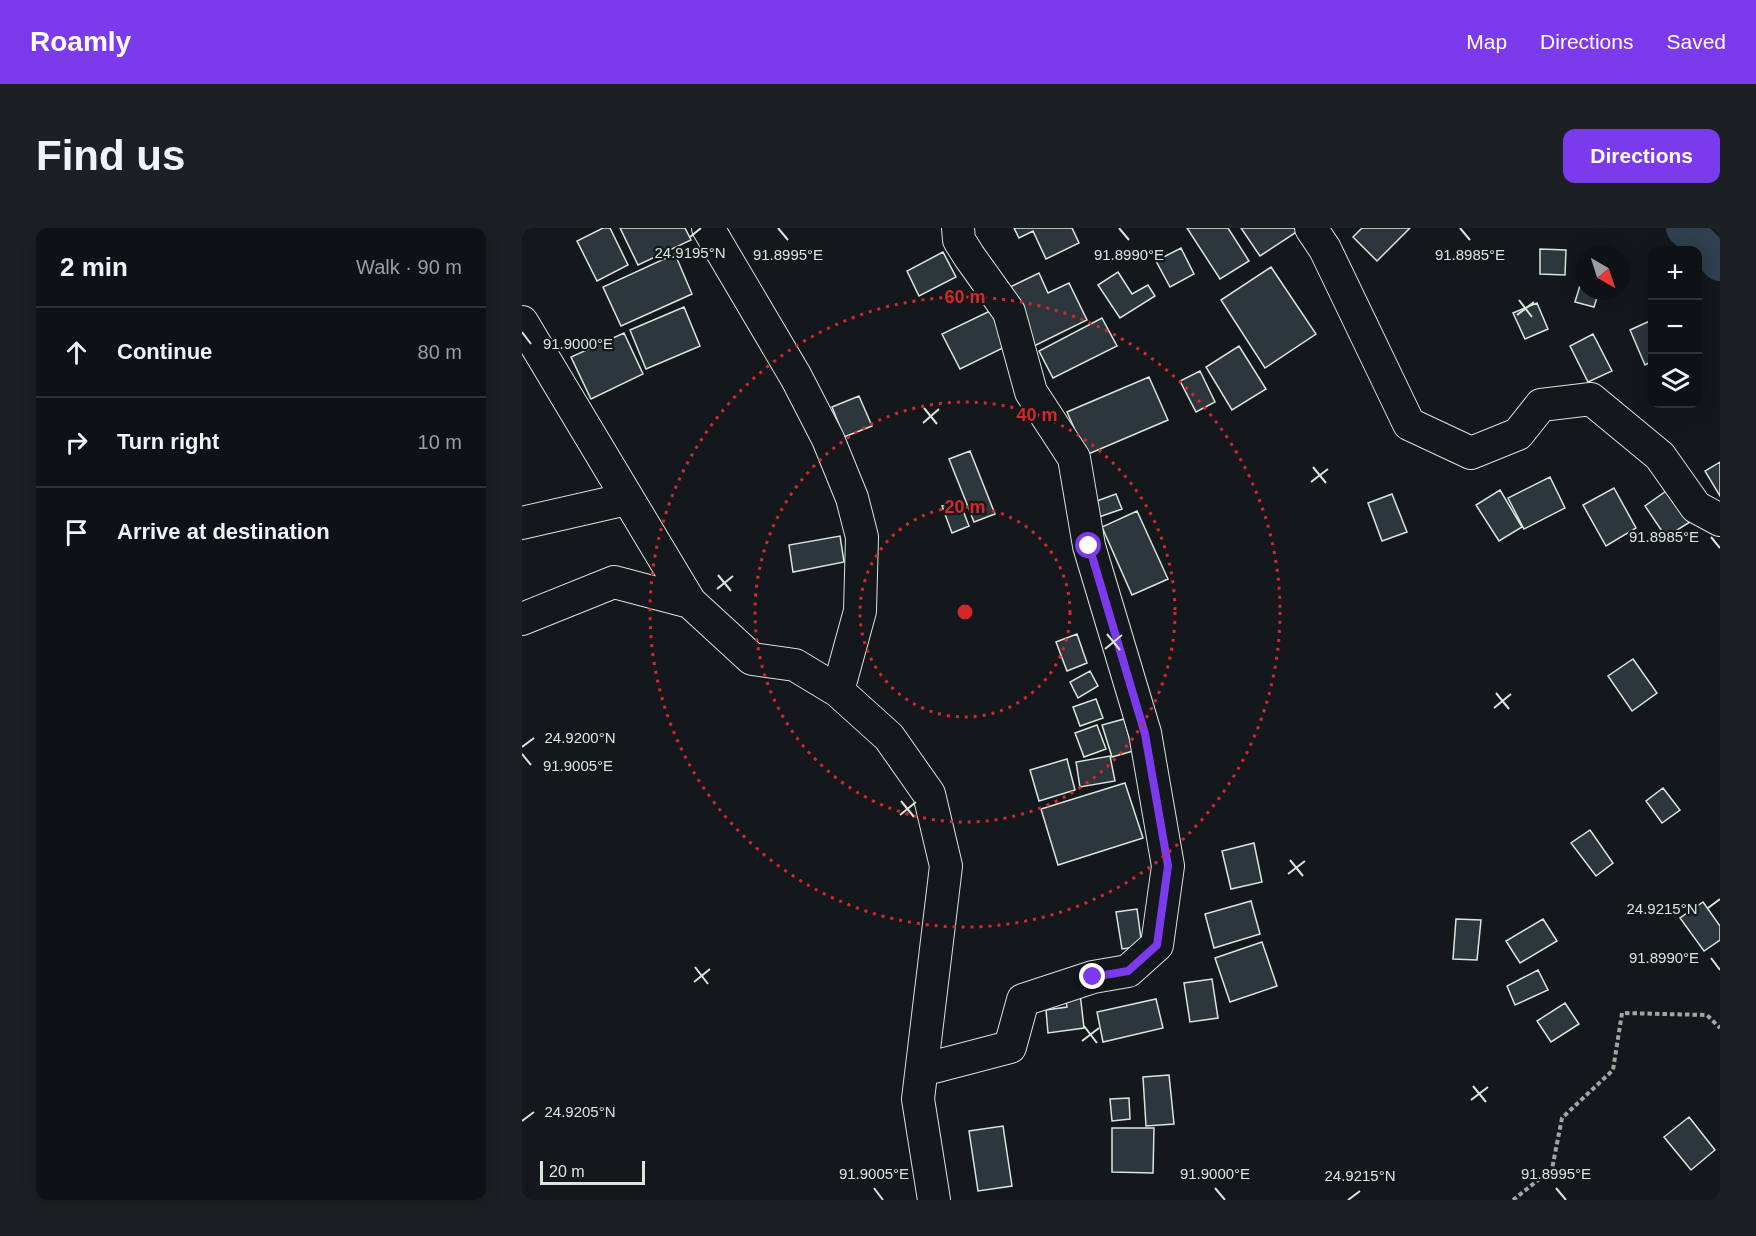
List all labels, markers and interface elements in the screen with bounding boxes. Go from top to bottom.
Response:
text: Roamly [30,26,131,57]
text: Map [1466,30,1507,53]
text: Directions [1540,30,1633,53]
text: Saved [1666,30,1726,53]
button: Directions [1563,129,1720,183]
text: Find us [36,132,185,179]
text: 24.9195°N [654,244,726,261]
text: 91.8995°E [753,246,823,263]
text: 91.8990°E [1094,246,1164,263]
text: 91.8985°E [1435,246,1505,263]
north arrow [1576,246,1630,300]
map controls [1648,246,1702,408]
button: + [1648,246,1702,300]
text: 2 min [60,252,128,282]
text: Walk · 90 m [356,256,462,278]
text: 60 m [944,287,986,307]
button: − [1648,300,1702,354]
text: 91.9000°E [543,335,613,352]
icon: ahead [60,336,93,369]
text: Continue [117,339,212,364]
text: 80 m [418,341,462,363]
button: layers [1648,354,1702,408]
text: 40 m [1016,405,1058,425]
icon: right [60,426,93,459]
text: Turn right [117,429,219,454]
text: 10 m [418,431,462,453]
text: 20 m [944,497,986,517]
icon: arrive [60,516,93,549]
text: Arrive at destination [117,519,330,544]
text: 91.8985°E [1629,528,1699,545]
route start [1075,532,1101,558]
centre of rings [955,602,975,622]
text: 24.9200°N [544,729,616,746]
text: 91.9005°E [543,757,613,774]
text: 24.9215°N [1626,900,1698,917]
text: 91.8990°E [1629,949,1699,966]
route end [1079,963,1105,989]
text: 24.9205°N [544,1103,616,1120]
scale bar [540,1158,645,1186]
text: 20 m [549,1163,585,1180]
text: 91.9005°E [839,1165,909,1182]
text: 91.9000°E [1180,1165,1250,1182]
text: 91.8995°E [1521,1165,1591,1182]
text: 24.9215°N [1324,1167,1396,1184]

